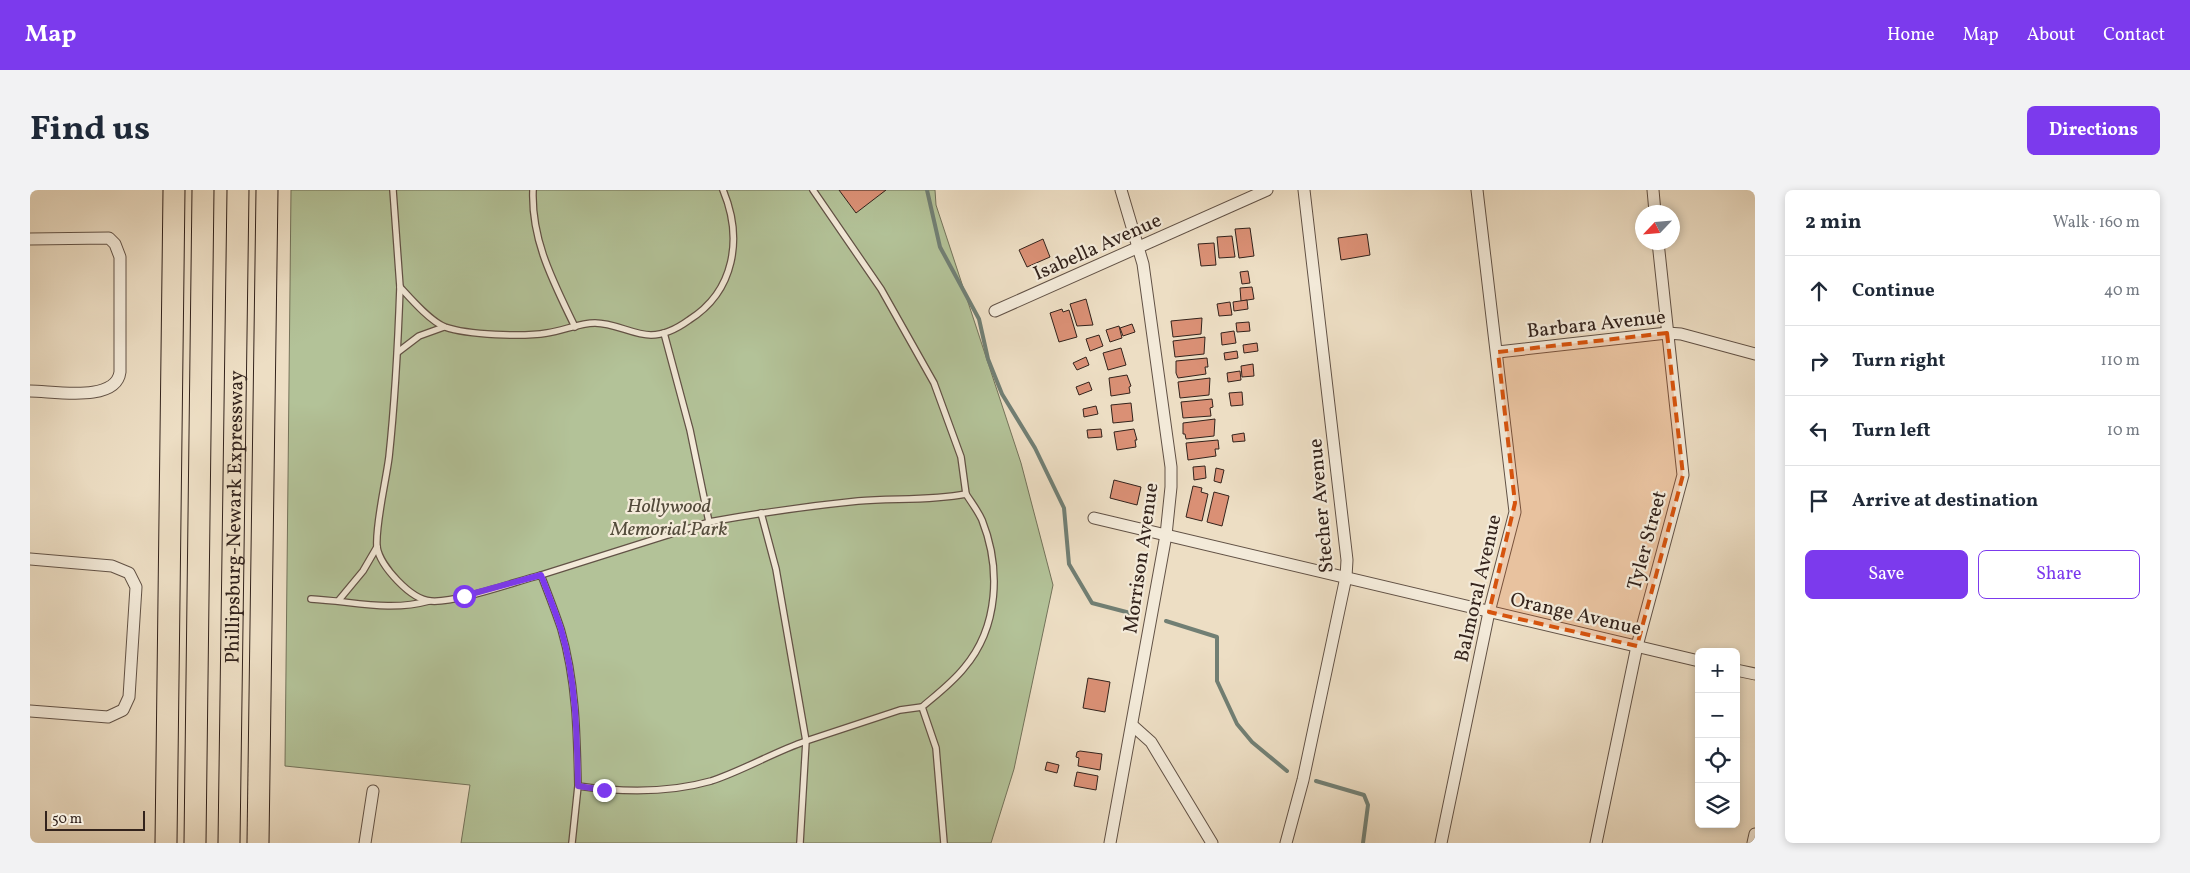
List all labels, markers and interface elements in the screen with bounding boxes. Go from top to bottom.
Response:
text: Map [25,18,76,52]
text: Home [1887,23,1935,48]
text: Map [1963,23,1999,48]
text: About [2027,23,2075,48]
text: Contact [2103,23,2165,48]
text: Find us [30,106,150,154]
button: Directions [2027,106,2160,155]
north arrow [1635,205,1680,250]
street label: Isabella Avenue [1029,207,1166,289]
text: 2 min [1805,208,1862,237]
text: Walk · 160 m [2053,212,2140,234]
icon: ahead [1805,277,1833,305]
text: Continue [1852,278,1935,304]
text: 40 m [2104,280,2140,302]
street label: Barbara Avenue [1525,304,1667,346]
icon: right [1805,347,1833,375]
text: Turn right [1852,348,1945,374]
text: 110 m [2101,350,2140,372]
street label: Phillipsburg-Newark Expressway [219,370,252,664]
icon: left [1805,417,1833,445]
text: Turn left [1852,418,1931,444]
text: 10 m [2107,420,2140,442]
street label: Stecher Avenue [1302,437,1342,574]
street label: Morrison Avenue [1118,481,1166,636]
icon: arrive [1805,487,1833,515]
street label: Tyler Street [1621,488,1675,593]
text: Arrive at destination [1852,488,2038,514]
park label: Hollywood Memorial Park [609,493,728,544]
street label: Balmoral Avenue [1448,512,1510,665]
button: Save [1805,550,1968,599]
button: Share [1978,550,2140,599]
route start [453,585,476,608]
street label: Orange Avenue [1507,586,1644,644]
map controls [1695,648,1740,828]
button: + [1695,648,1740,693]
button: − [1695,693,1740,738]
button: locate [1695,738,1740,783]
route end [593,779,616,802]
button: layers [1695,783,1740,828]
scale bar [45,808,145,831]
text: 50 m [52,810,82,829]

